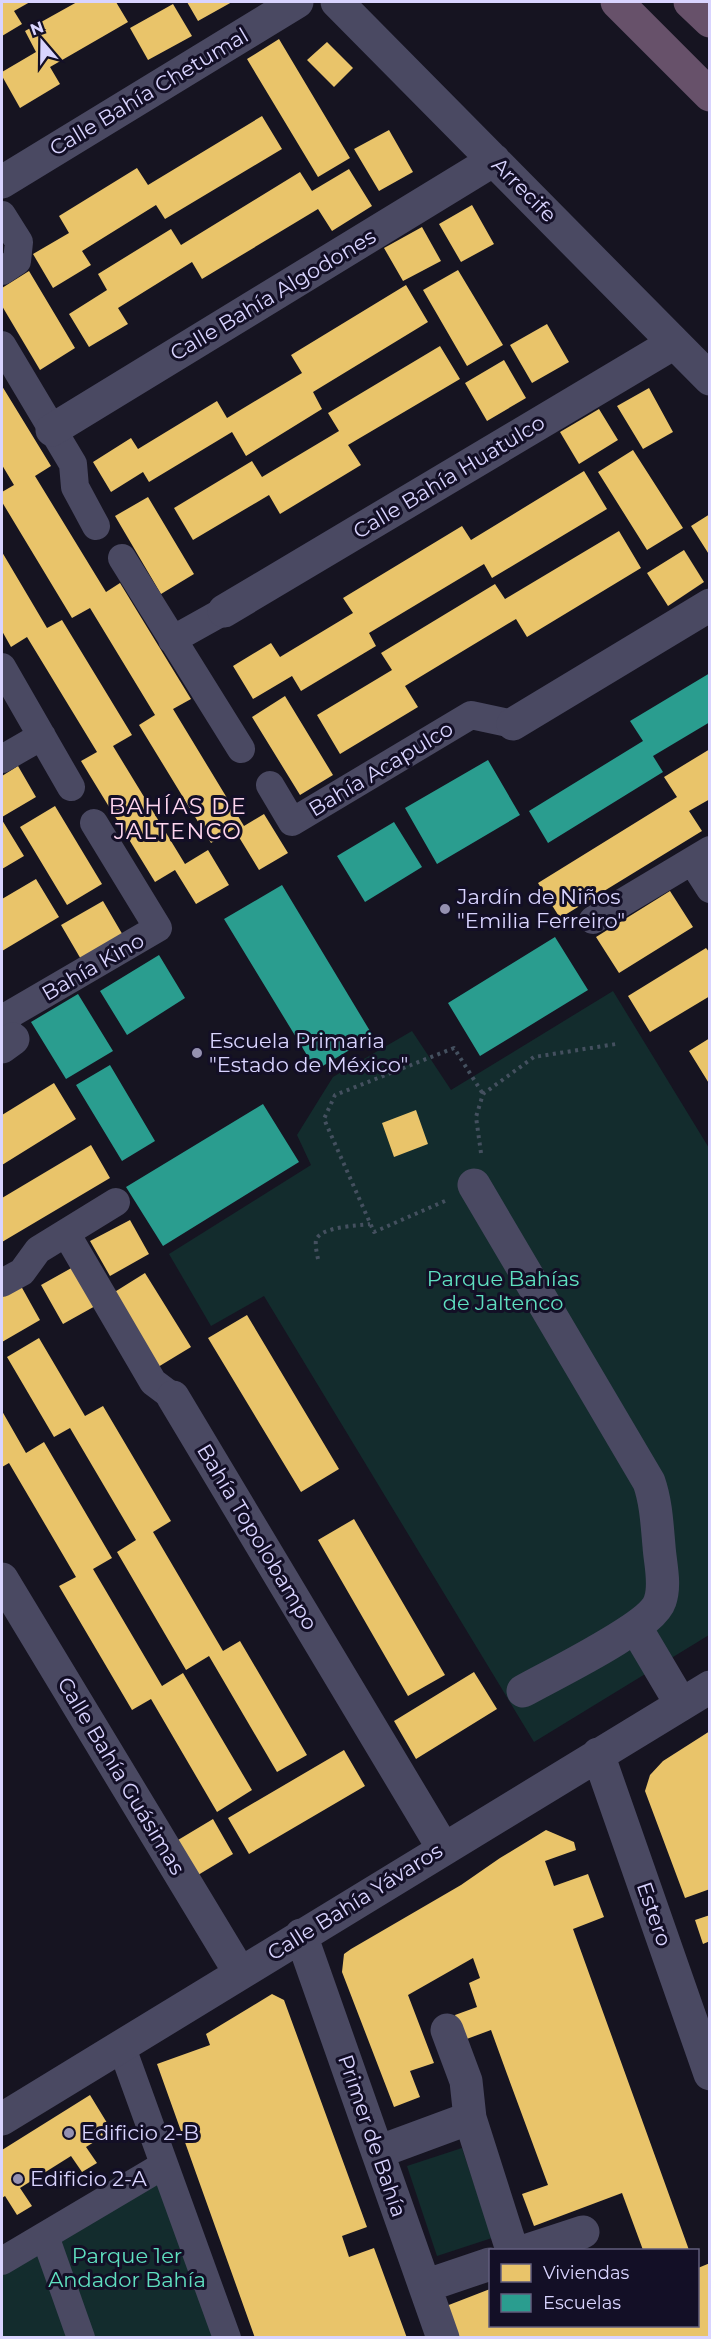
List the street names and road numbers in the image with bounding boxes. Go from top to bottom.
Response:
street label: Calle Bahía Chetumal [45,22,253,161]
street label: Arrecife [487,152,562,227]
street label: Calle Bahía Algodones [165,223,380,366]
street label: Calle Bahía Huatulco [348,409,549,544]
street label: Bahía Acapulco [304,716,457,822]
street label: Bahía Kino [37,927,148,1006]
street label: Bahía Topolobampo [192,1439,323,1634]
street label: Calle Bahía Guásimas [52,1672,190,1879]
street label: Calle Bahía Yávaros [263,1838,447,1966]
street label: Estero [632,1878,677,1949]
street label: Primer de Bahía [333,2051,412,2220]

